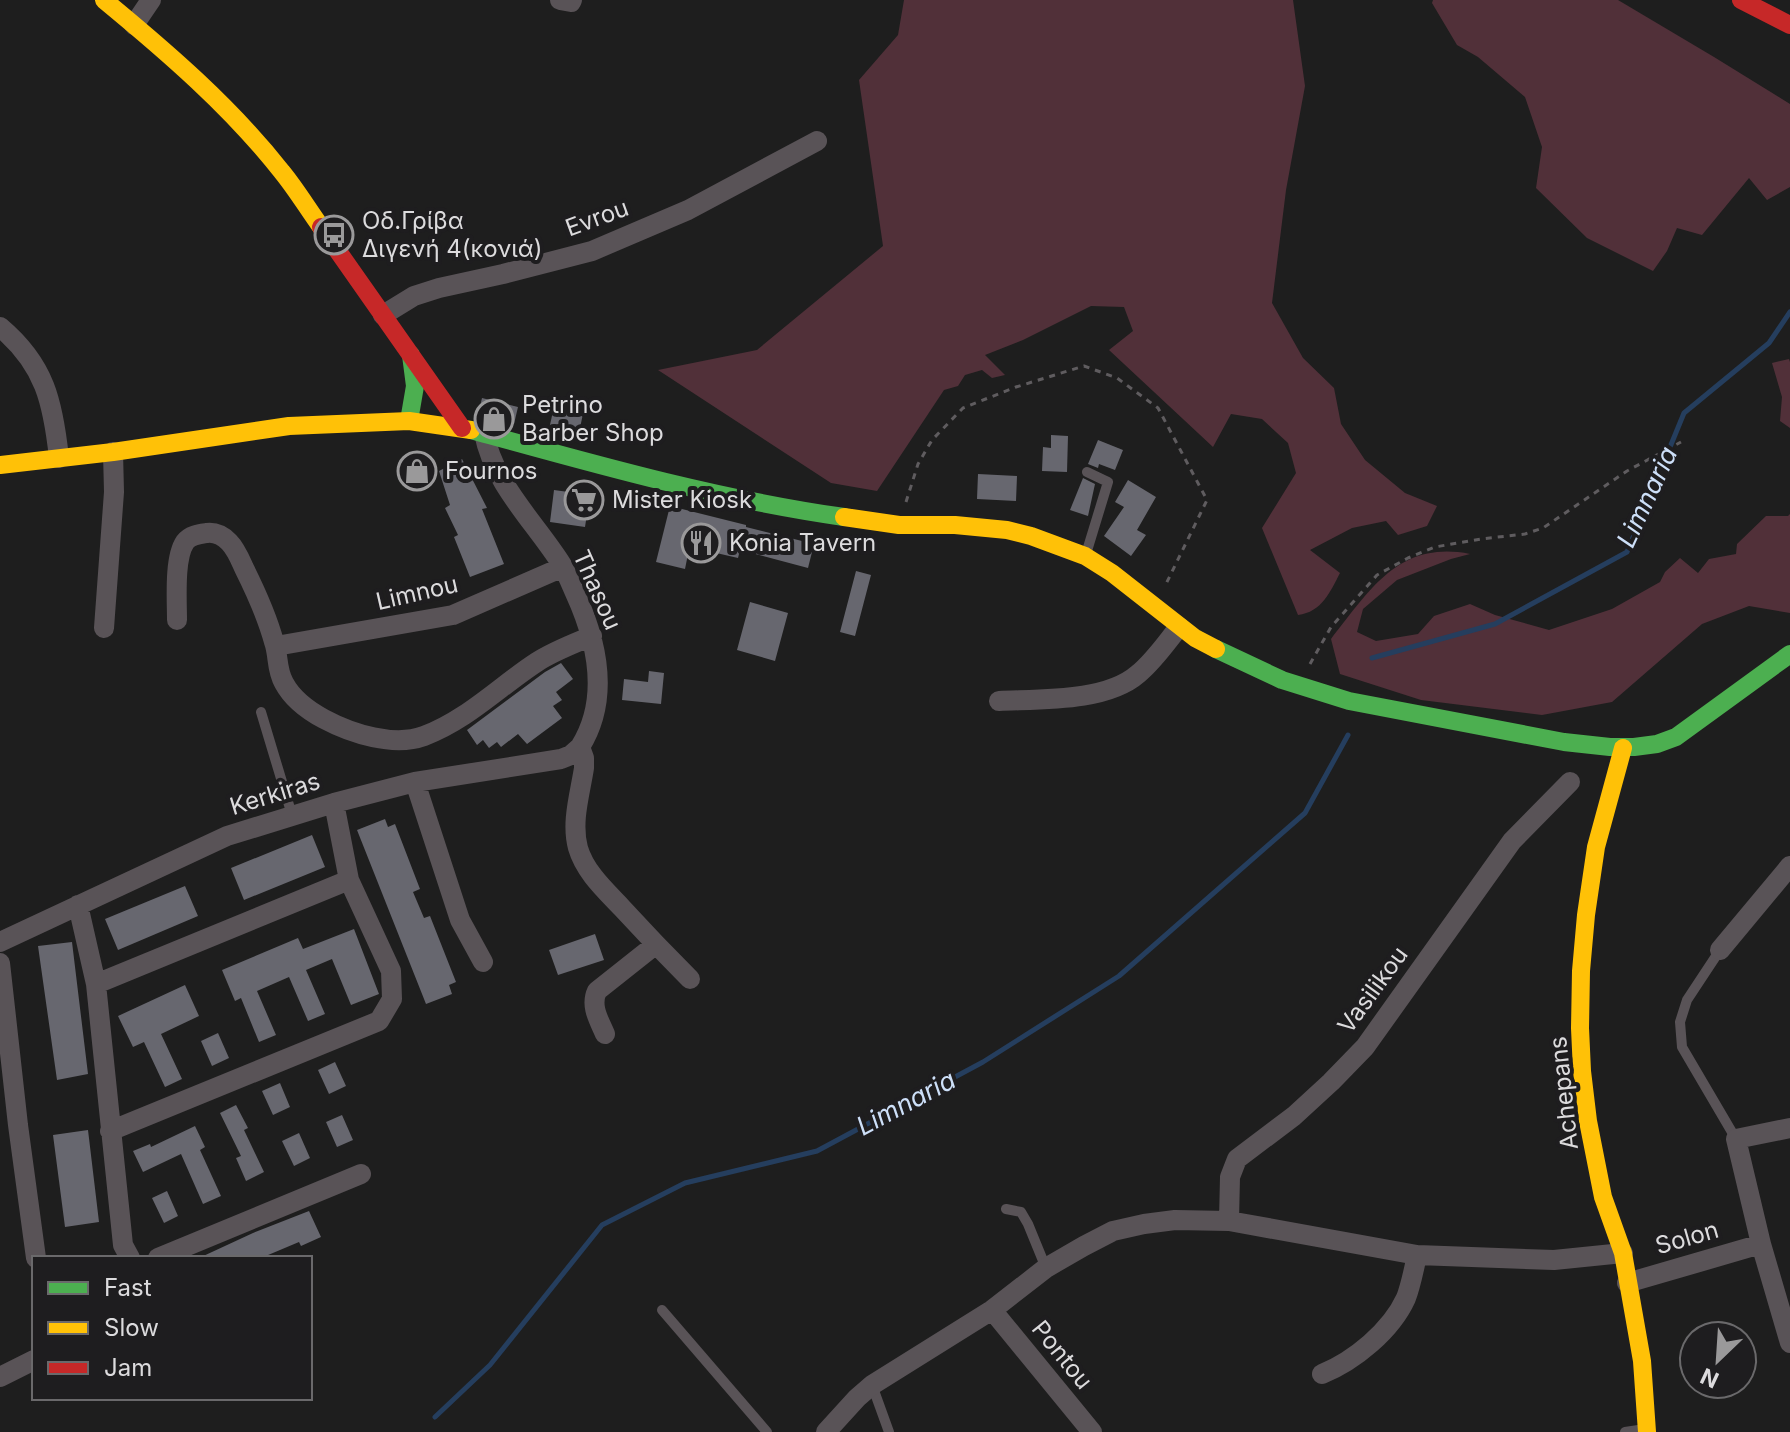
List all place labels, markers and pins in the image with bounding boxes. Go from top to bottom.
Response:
place label: Οδ.Γρίβα Διγενή 4(κονιά) [362,206,543,263]
bus stop icon: Οδ.Γρίβα Διγενή 4(κονιά) [313,214,355,256]
place label: Petrino Barber Shop [522,390,664,447]
shop icon: Petrino Barber Shop [473,398,515,440]
shop icon: Fournos [396,450,438,492]
place label: Fournos [445,456,537,485]
supermarket icon: Mister Kiosk [563,479,605,521]
place label: Mister Kiosk [612,485,752,514]
restaurant icon: Konia Tavern [680,522,722,564]
place label: Konia Tavern [729,528,876,557]

